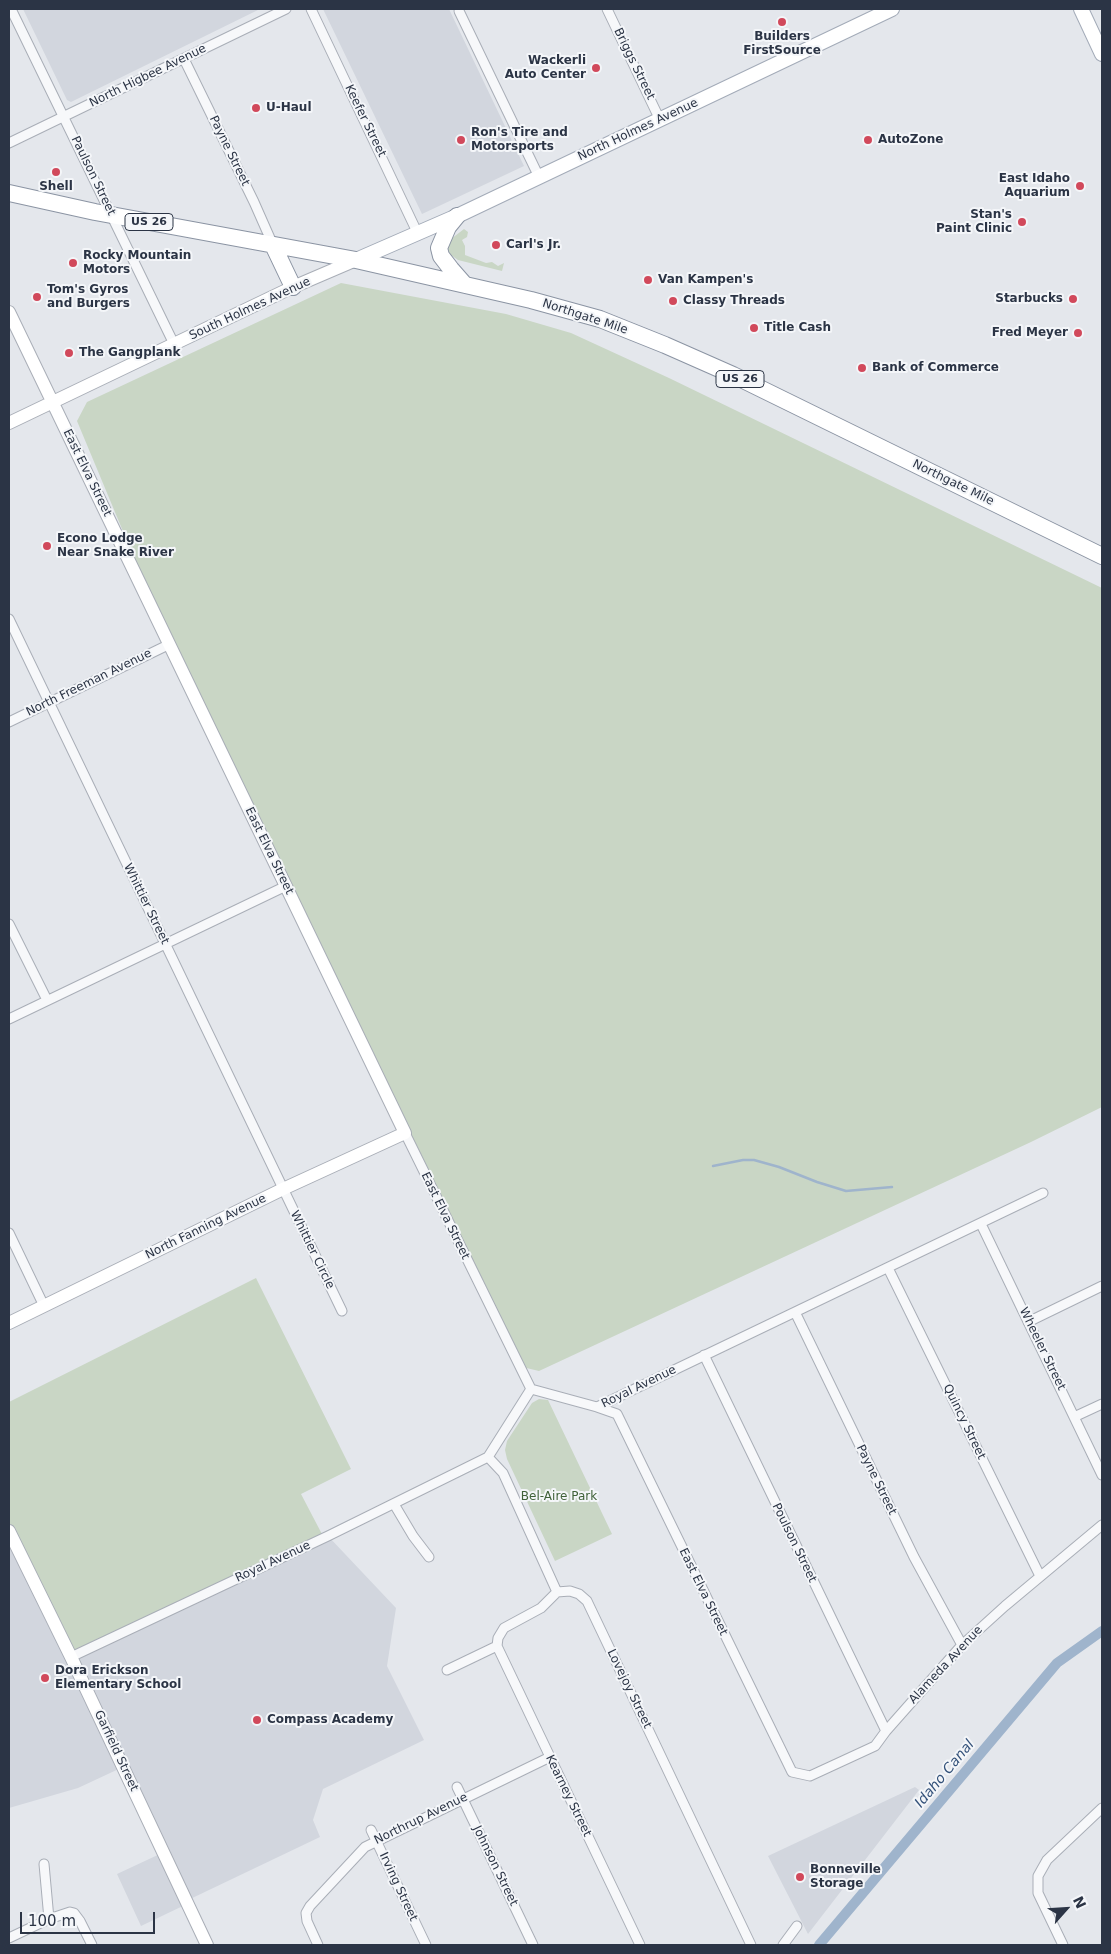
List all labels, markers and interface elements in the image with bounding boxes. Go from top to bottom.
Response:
marker: Builders FirstSource [776,16,788,28]
street label: Briggs Street [610,26,658,102]
place label: Builders FirstSource [743,30,821,58]
street label: North Higbee Avenue [87,41,209,111]
place label: Wackerli Auto Center [505,54,586,82]
marker: Wackerli Auto Center [590,62,602,74]
street label: Keefer Street [341,82,389,160]
street label: North Holmes Avenue [576,96,700,164]
place label: U-Haul [266,101,312,115]
marker: U-Haul [250,102,262,114]
street label: Payne Street [206,114,252,188]
place label: Ron's Tire and Motorsports [471,126,568,154]
place label: AutoZone [878,133,943,147]
street label: Paulson Street [68,134,118,218]
marker: Ron's Tire and Motorsports [455,134,467,146]
marker: AutoZone [862,134,874,146]
marker: Shell [50,166,62,178]
place label: East Idaho Aquarium [999,172,1070,200]
place label: Shell [39,180,73,194]
marker: East Idaho Aquarium [1074,180,1086,192]
place label: Stan's Paint Clinic [936,208,1012,236]
road number: US 26 [125,213,173,230]
marker: Stan's Paint Clinic [1016,216,1028,228]
place label: Carl's Jr. [506,238,561,252]
marker: Carl's Jr. [490,239,502,251]
place label: Rocky Mountain Motors [83,249,191,277]
marker: Rocky Mountain Motors [67,257,79,269]
place label: Van Kampen's [658,273,753,287]
marker: Van Kampen's [642,274,654,286]
street label: South Holmes Avenue [187,275,313,343]
place label: Tom's Gyros and Burgers [47,283,130,311]
marker: Tom's Gyros and Burgers [31,291,43,303]
place label: Starbucks [995,292,1063,306]
marker: Starbucks [1067,293,1079,305]
place label: Classy Threads [683,294,785,308]
marker: Classy Threads [667,295,679,307]
street label: Northgate Mile [541,296,629,338]
place label: Title Cash [764,321,831,335]
marker: Title Cash [748,322,760,334]
place label: Fred Meyer [992,326,1068,340]
marker: Fred Meyer [1072,327,1084,339]
place label: The Gangplank [79,346,180,360]
marker: The Gangplank [63,347,75,359]
place label: Bank of Commerce [872,361,999,375]
marker: Bank of Commerce [856,362,868,374]
road number: US 26 [716,370,764,388]
street label: East Elva Street [60,427,114,519]
street label: Northgate Mile [910,457,996,509]
place label: Econo Lodge Near Snake River [57,532,174,560]
marker: Econo Lodge Near Snake River [41,540,53,552]
street label: North Freeman Avenue [24,646,154,720]
street label: East Elva Street [242,805,296,897]
street label: Whittier Street [120,861,172,947]
street label: East Elva Street [418,1170,472,1262]
street label: North Fanning Avenue [143,1191,269,1263]
street label: Whittier Circle [287,1208,337,1292]
street label: Wheeler Street [1016,1305,1068,1393]
street label: Royal Avenue [599,1363,679,1411]
street label: Quincy Street [940,1382,988,1462]
street label: Payne Street [853,1443,899,1517]
park label: Bel-Aire Park [521,1490,597,1504]
street label: Poulson Street [769,1501,819,1585]
street label: Royal Avenue [233,1538,313,1586]
street label: East Elva Street [676,1546,730,1638]
street label: Alameda Avenue [906,1623,986,1707]
street label: Lovejoy Street [604,1647,654,1731]
place label: Dora Erickson Elementary School [55,1664,181,1692]
marker: Dora Erickson Elementary School [39,1672,51,1684]
street label: Garfield Street [91,1708,141,1794]
place label: Compass Academy [267,1713,393,1727]
marker: Compass Academy [251,1714,263,1726]
water label: Idaho Canal [912,1737,978,1811]
street label: Kearney Street [542,1753,594,1839]
street label: Northrup Avenue [372,1790,470,1848]
street label: Johnson Street [469,1823,521,1909]
street label: Irving Street [376,1850,420,1924]
place label: Bonneville Storage [810,1863,881,1891]
marker: Bonneville Storage [794,1871,806,1883]
north arrow [1041,1884,1091,1934]
text: N [1070,1894,1089,1911]
scale bar [22,1902,158,1934]
text: 100 m [28,1912,76,1930]

